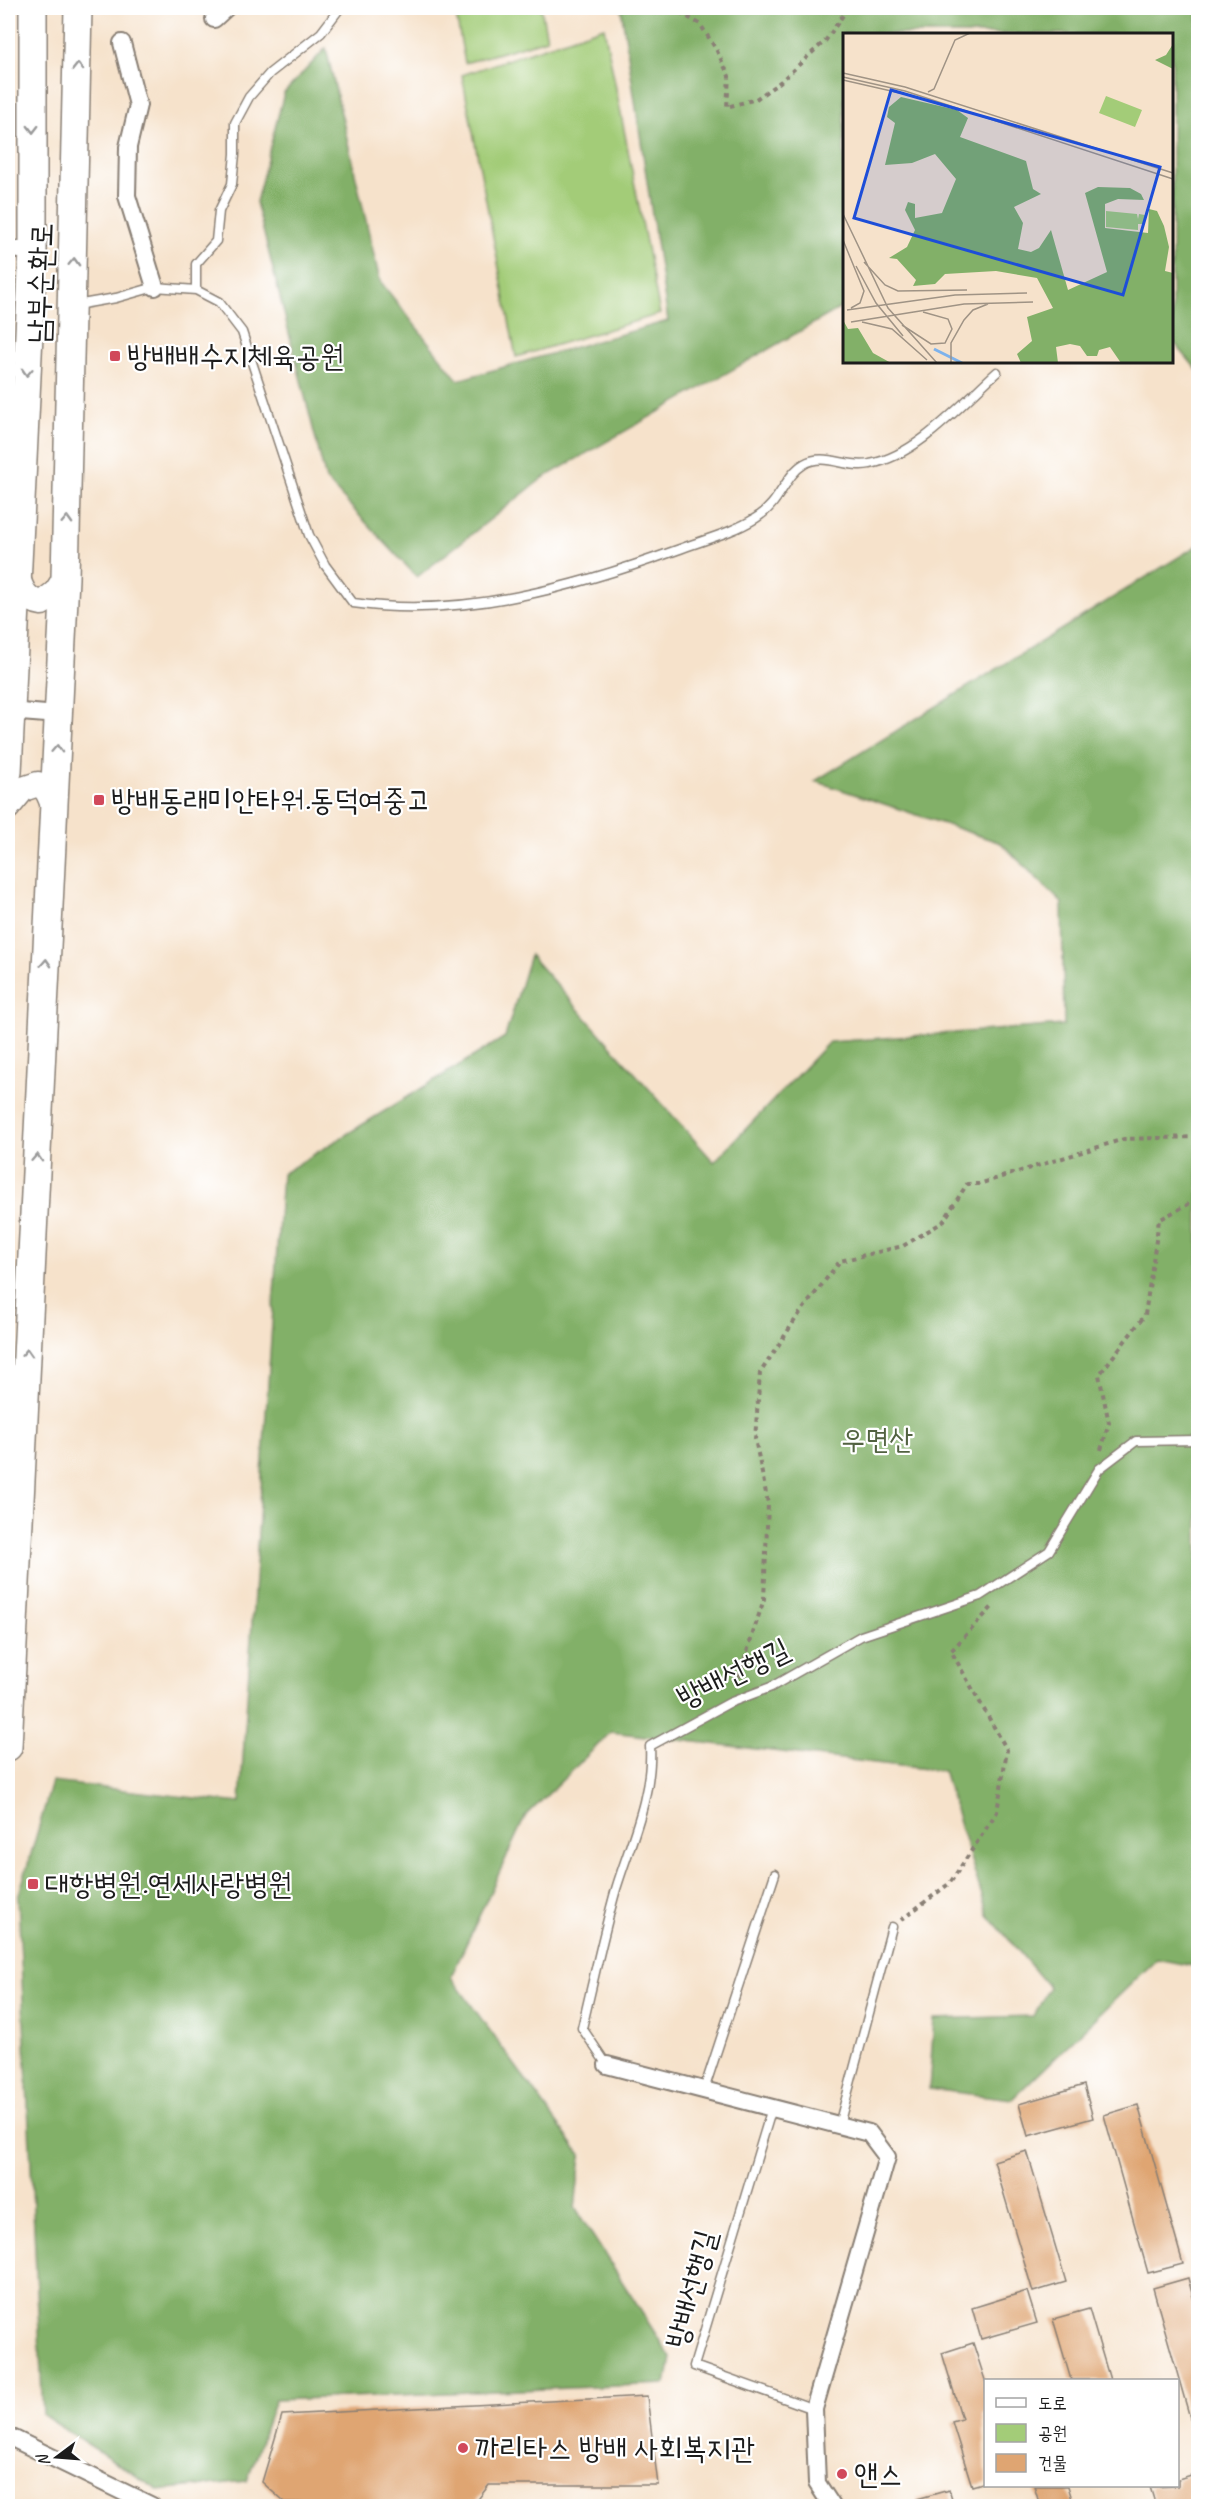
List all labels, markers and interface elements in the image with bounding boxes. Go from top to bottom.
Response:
inset map [843,33,1173,363]
one-way arrow [72,62,84,71]
one-way arrow [27,124,39,133]
street label: 남부순환로 [19,222,61,344]
one-way arrow [68,257,80,266]
place label: 방배배수지체육공원 [127,337,344,375]
marker: 방배배수지체육공원 [108,349,122,363]
one-way arrow [21,367,34,376]
one-way arrow [61,515,73,524]
one-way arrow [50,745,63,754]
place label: 방배동래미안타워.동덕여중고 [111,781,431,819]
marker: 방배동래미안타워.동덕여중고 [92,793,106,807]
one-way arrow [40,959,53,968]
one-way arrow [30,1153,43,1162]
one-way arrow [20,1348,33,1357]
park label: 우면산 [841,1420,913,1458]
street label: 방배선행길 [670,1629,796,1717]
place label: 대항병원.연세사랑병원 [45,1865,292,1903]
marker: 대항병원.연세사랑병원 [26,1877,40,1891]
street label: 방배선행길 [657,2226,725,2352]
legend [984,2379,1179,2487]
text: 도로 [1038,2392,1067,2414]
text: 공원 [1038,2422,1067,2444]
north arrow [27,2427,87,2487]
place label: 까리타스 방배 사회복지관 [475,2429,755,2467]
marker: 까리타스 방배 사회복지관 [456,2441,470,2455]
text: N [32,2450,55,2468]
text: 건물 [1038,2452,1067,2474]
place label: 앤스 [854,2455,902,2493]
marker: 앤스 [835,2467,849,2481]

